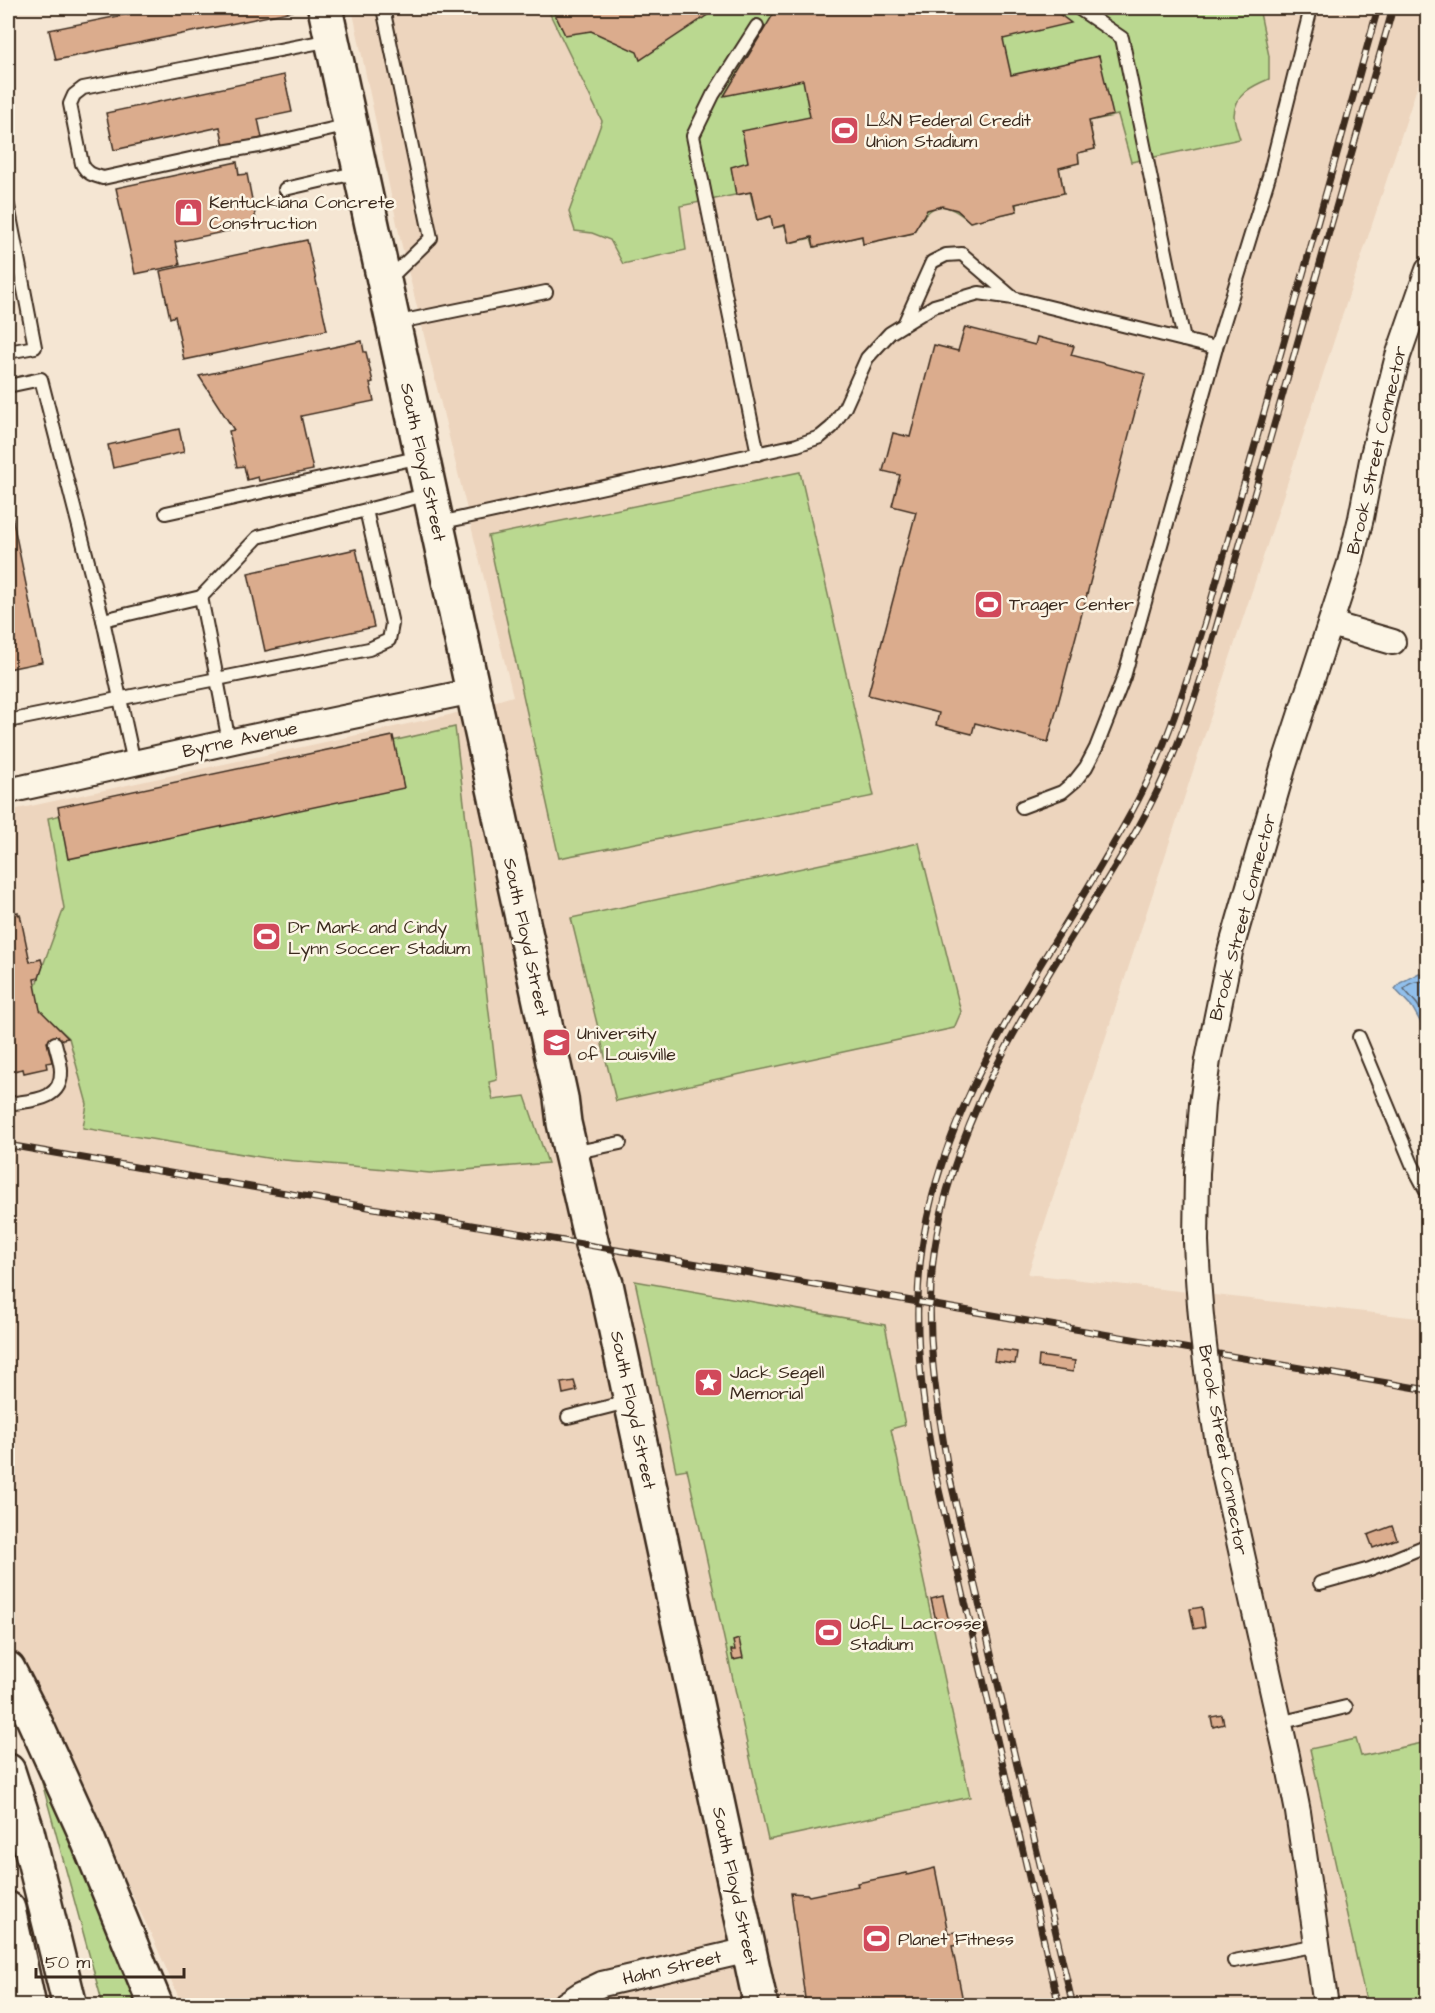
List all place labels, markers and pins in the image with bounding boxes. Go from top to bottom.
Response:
place label: L&N Federal Credit Union Stadium [866,108,1032,154]
sports icon: L&N Federal Credit Union Stadium [829,114,861,146]
place label: Kentuckiana Concrete Construction [209,190,395,236]
shop icon: Kentuckiana Concrete Construction [172,196,204,228]
sports icon: Trager Center [972,588,1004,620]
place label: Trager Center [1009,592,1134,618]
place label: Dr Mark and Cindy Lynn Soccer Stadium [288,915,470,962]
sports icon: Dr Mark and Cindy Lynn Soccer Stadium [251,921,283,953]
place label: University of Louisville [577,1021,676,1067]
school or university icon: University of Louisville [540,1027,572,1059]
place label: Jack Segell Memorial [730,1360,824,1406]
place icon: Jack Segell Memorial [693,1366,725,1398]
place label: UofL Lacrosse Stadium [850,1611,982,1657]
sports icon: UofL Lacrosse Stadium [813,1617,845,1649]
sports icon: Planet Fitness [861,1923,893,1955]
place label: Planet Fitness [898,1927,1014,1952]

